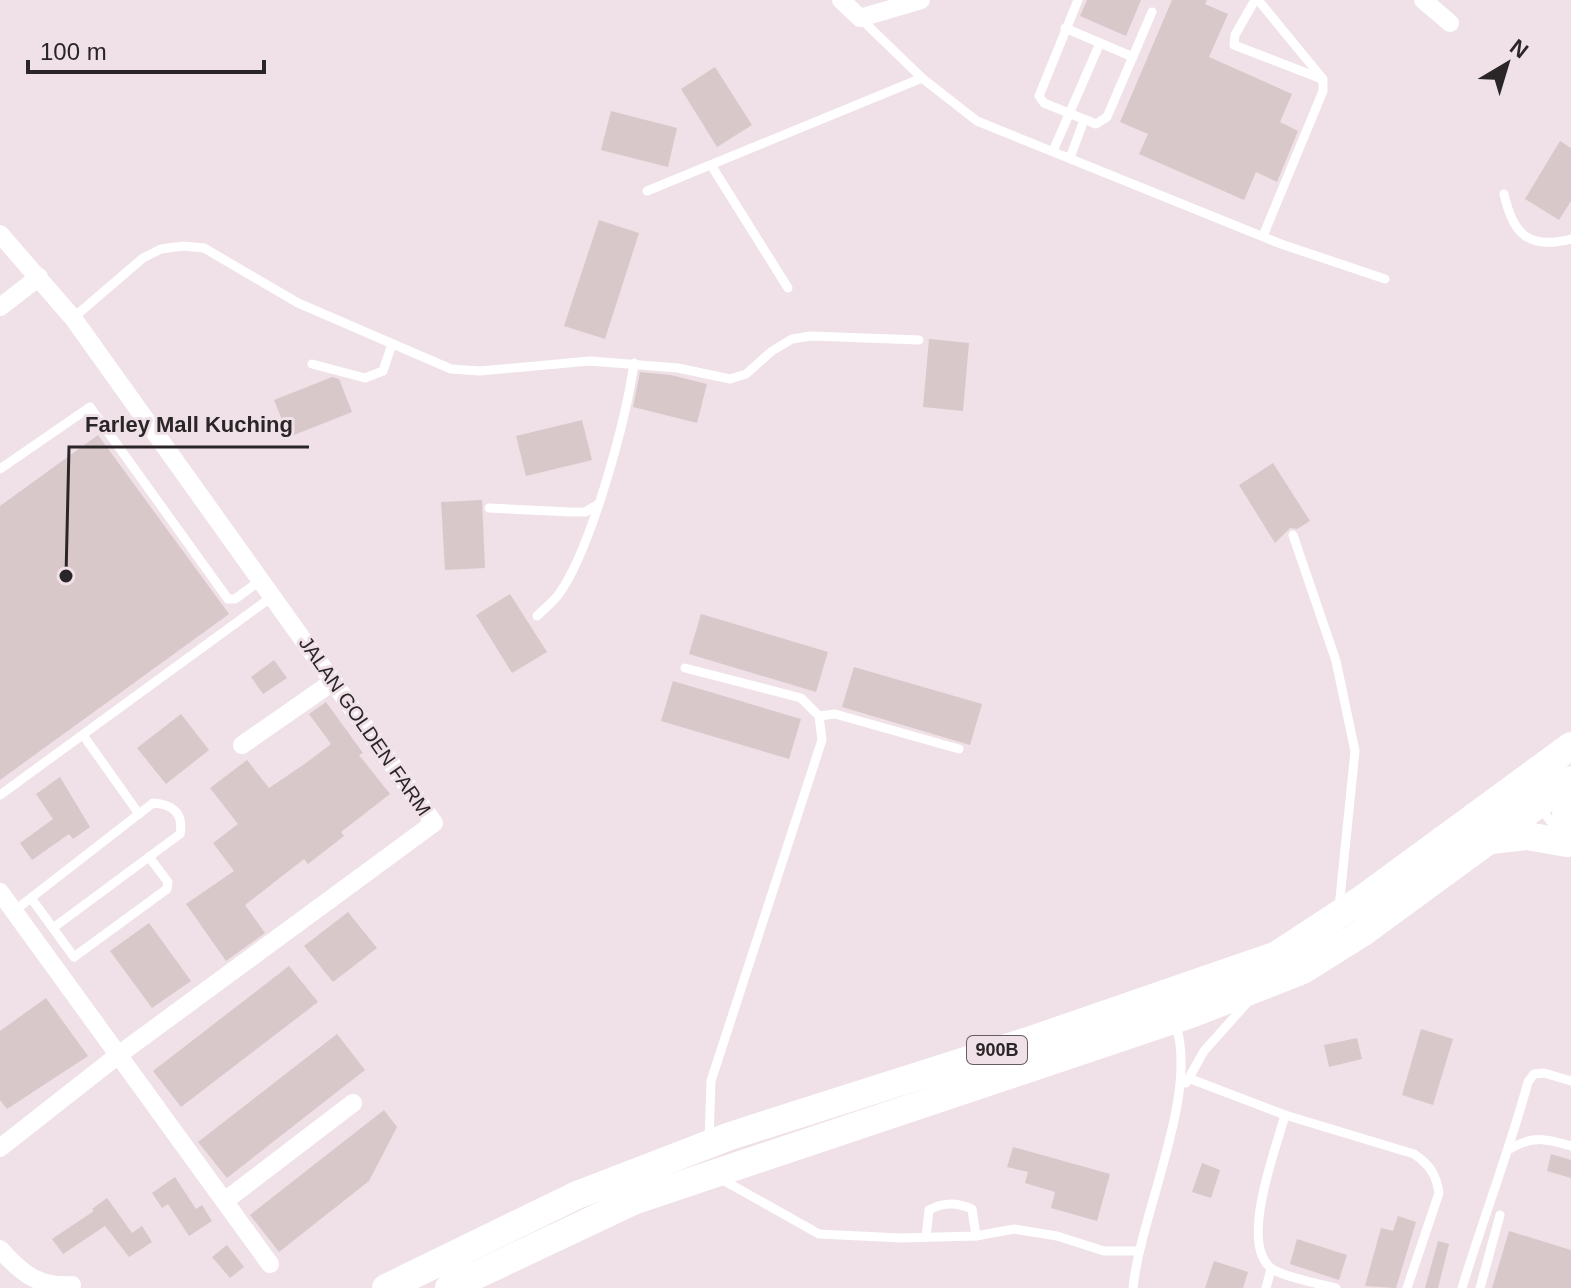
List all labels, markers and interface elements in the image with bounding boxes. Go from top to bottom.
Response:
scale bar [28,24,264,74]
north arrow [1467,24,1547,104]
text: N [1505,34,1533,63]
text: 100 m [40,38,107,65]
callout: Farley Mall Kuching [69,401,309,447]
text: Farley Mall Kuching [85,412,293,437]
street label: JALAN GOLDEN FARM [295,632,435,820]
road number: 900B [967,1036,1027,1064]

